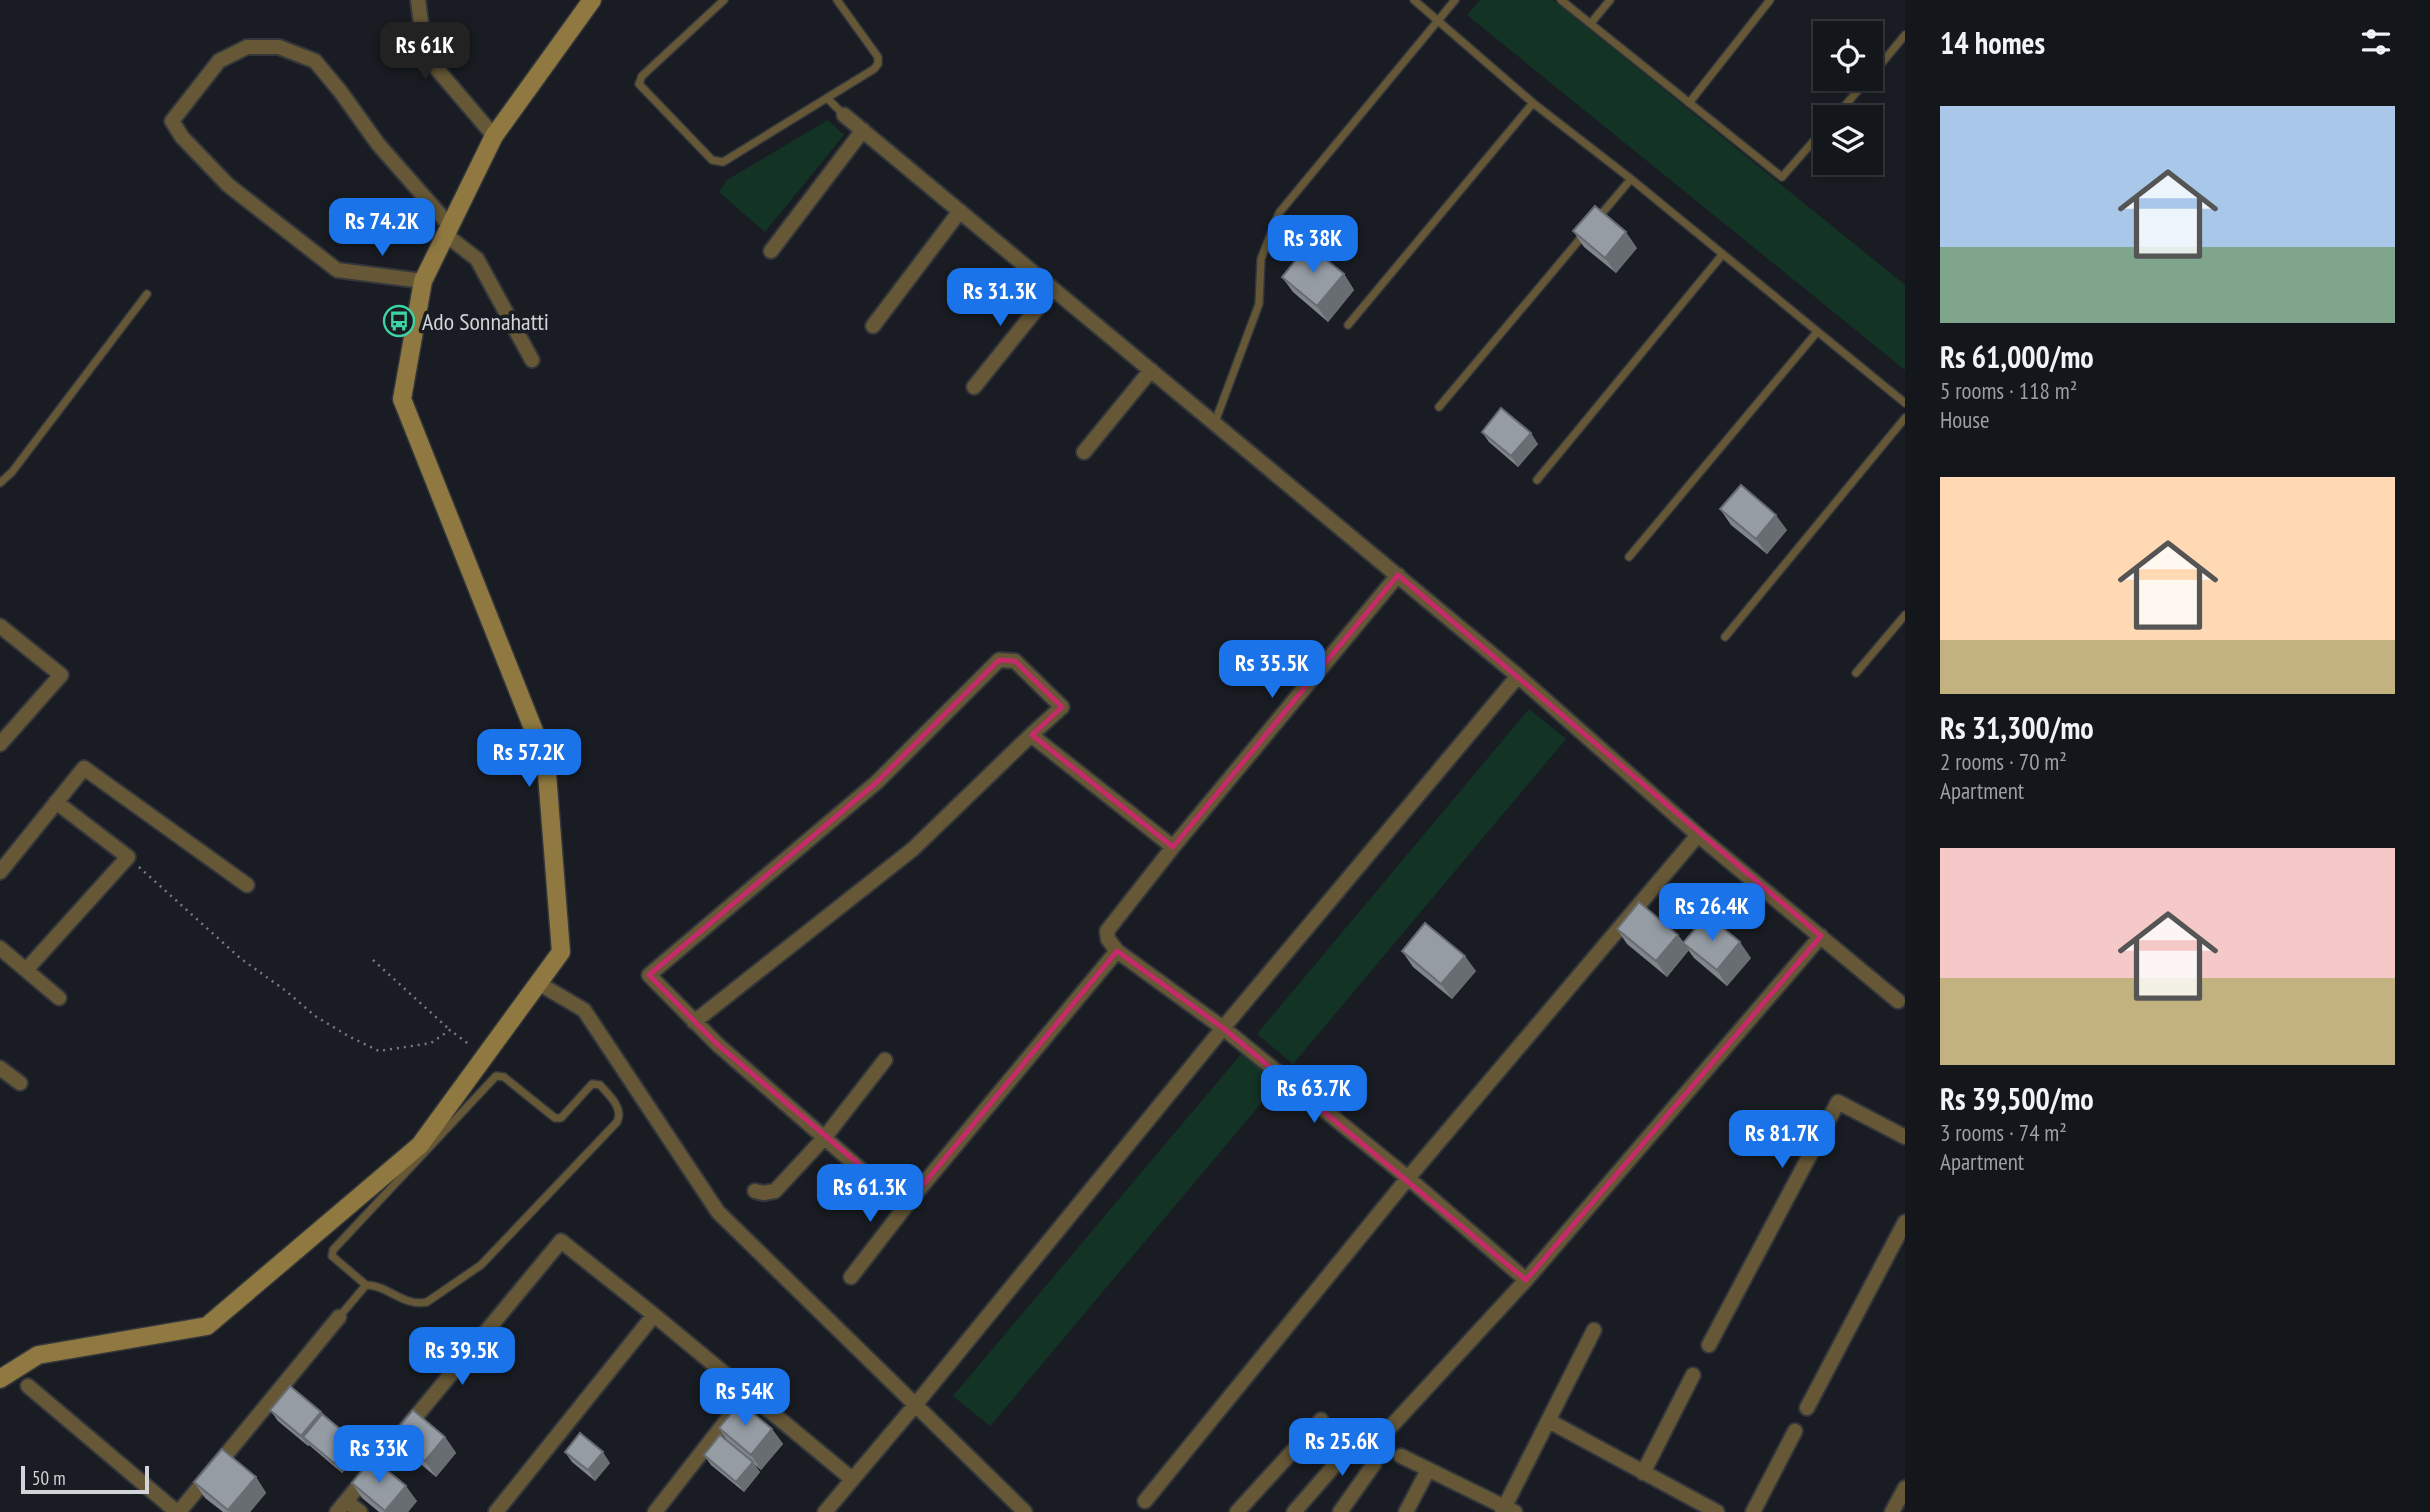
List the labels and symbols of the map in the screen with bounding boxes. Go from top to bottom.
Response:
pin: Rs 61K [368,22,482,82]
pin: Rs 74.2K [310,198,454,258]
pin: Rs 38K [1256,216,1370,275]
pin: Rs 31.3K [928,268,1072,328]
bus stop icon: Ado Sonnahatti [382,304,416,338]
place label: Ado Sonnahatti [422,306,549,337]
pin: Rs 35.5K [1200,640,1344,700]
pin: Rs 57.2K [457,730,601,789]
pin: Rs 26.4K [1640,884,1784,943]
pin: Rs 63.7K [1242,1066,1386,1125]
pin: Rs 81.7K [1710,1110,1854,1170]
pin: Rs 61.3K [798,1164,942,1224]
pin: Rs 39.5K [390,1328,534,1387]
pin: Rs 54K [688,1368,802,1428]
pin: Rs 25.6K [1270,1418,1414,1478]
pin: Rs 33K [322,1426,436,1485]
scale bar [21,1463,149,1495]

